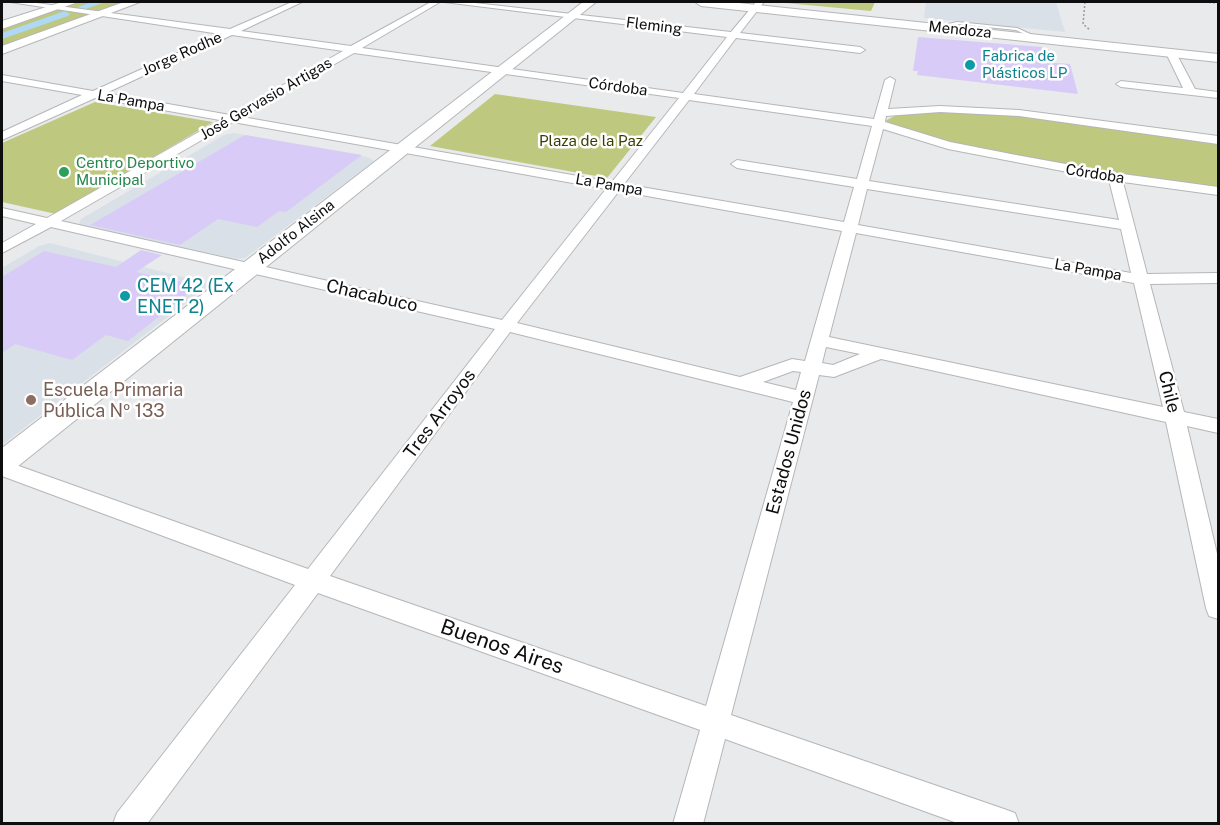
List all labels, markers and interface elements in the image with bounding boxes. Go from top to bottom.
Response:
street label: Fleming [625,14,683,38]
street label: Mendoza [928,18,992,42]
street label: Jorge Rodhe [139,28,225,80]
place label: Fabrica de Plásticos LP [982,47,1067,82]
street label: José Gervasio Artigas [197,54,335,144]
marker: Fabrica de Plásticos LP [963,58,977,72]
street label: Córdoba [587,74,649,100]
street label: La Pampa [96,86,166,116]
park label: Plaza de la Paz [539,132,643,150]
place label: Centro Deportivo Municipal [76,154,194,189]
street label: Córdoba [1064,160,1126,188]
marker: Centro Deportivo Municipal [57,165,71,179]
street label: La Pampa [574,170,644,200]
street label: Adolfo Alsina [254,196,338,268]
street label: La Pampa [1053,255,1123,285]
place label: CEM 42 (Ex ENET 2) [137,275,234,318]
street label: Chacabuco [324,275,420,317]
marker: CEM 42 (Ex ENET 2) [118,289,132,303]
street label: Tres Arroyos [399,365,481,463]
street label: Chile [1153,369,1185,415]
place label: Escuela Primaria Pública Nº 133 [43,379,183,422]
street label: Estados Unidos [762,387,816,517]
marker: Escuela Primaria Pública Nº 133 [24,393,38,407]
street label: Buenos Aires [437,614,567,680]

